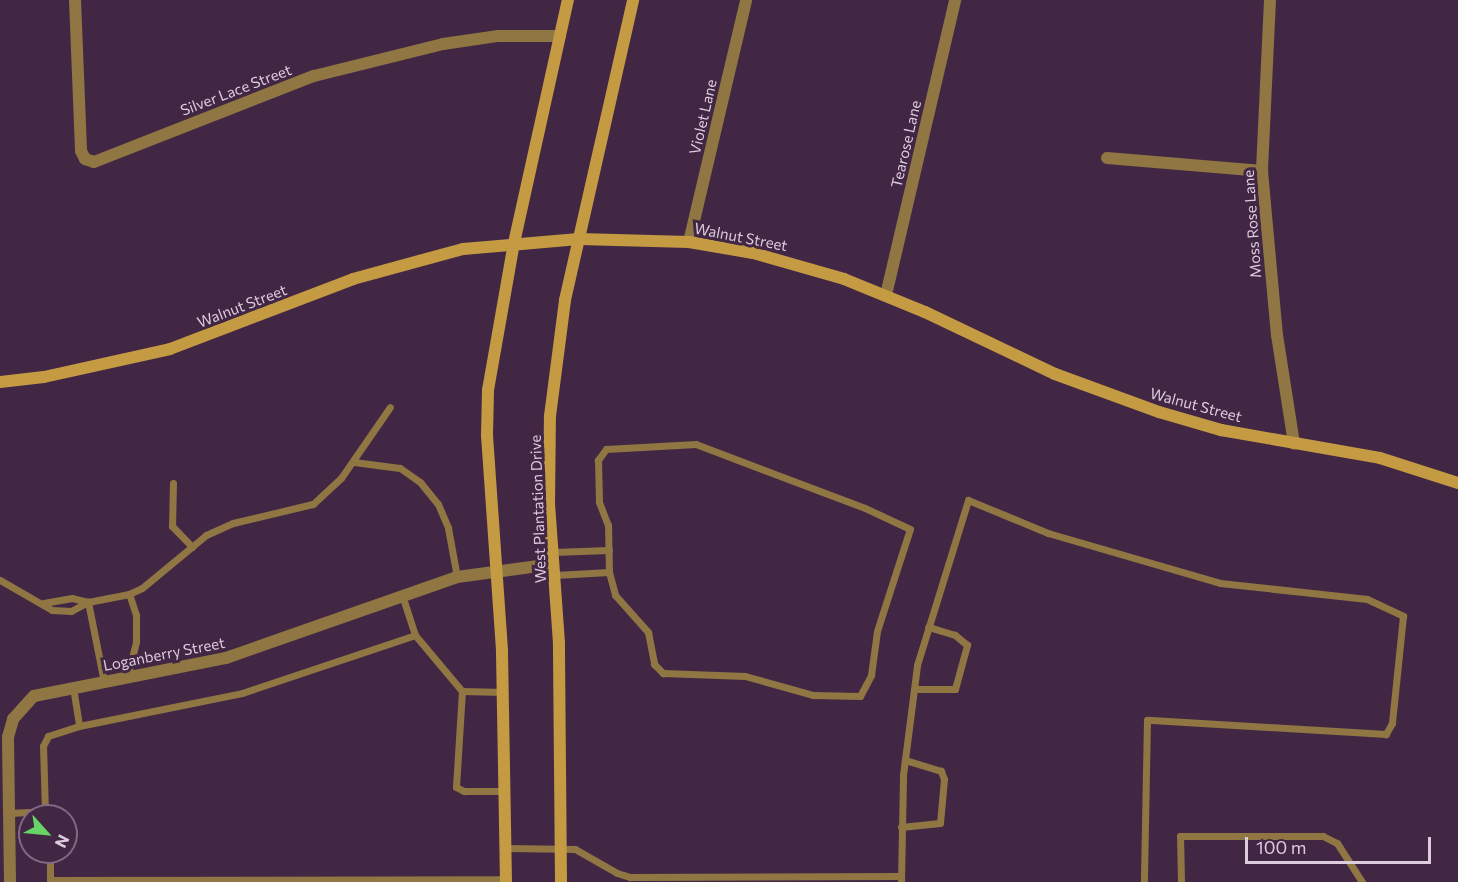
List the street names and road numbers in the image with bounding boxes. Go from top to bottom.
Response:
street label: Silver Lace Street [178,61,294,119]
street label: Violet Lane [686,78,720,156]
street label: Tearose Lane [887,98,925,190]
street label: Moss Rose Lane [1239,169,1265,279]
street label: Walnut Street [693,219,789,255]
street label: Walnut Street [195,281,289,331]
street label: Walnut Street [1148,384,1244,426]
street label: West Plantation Drive [526,435,550,583]
street label: Loganberry Street [102,633,226,675]

